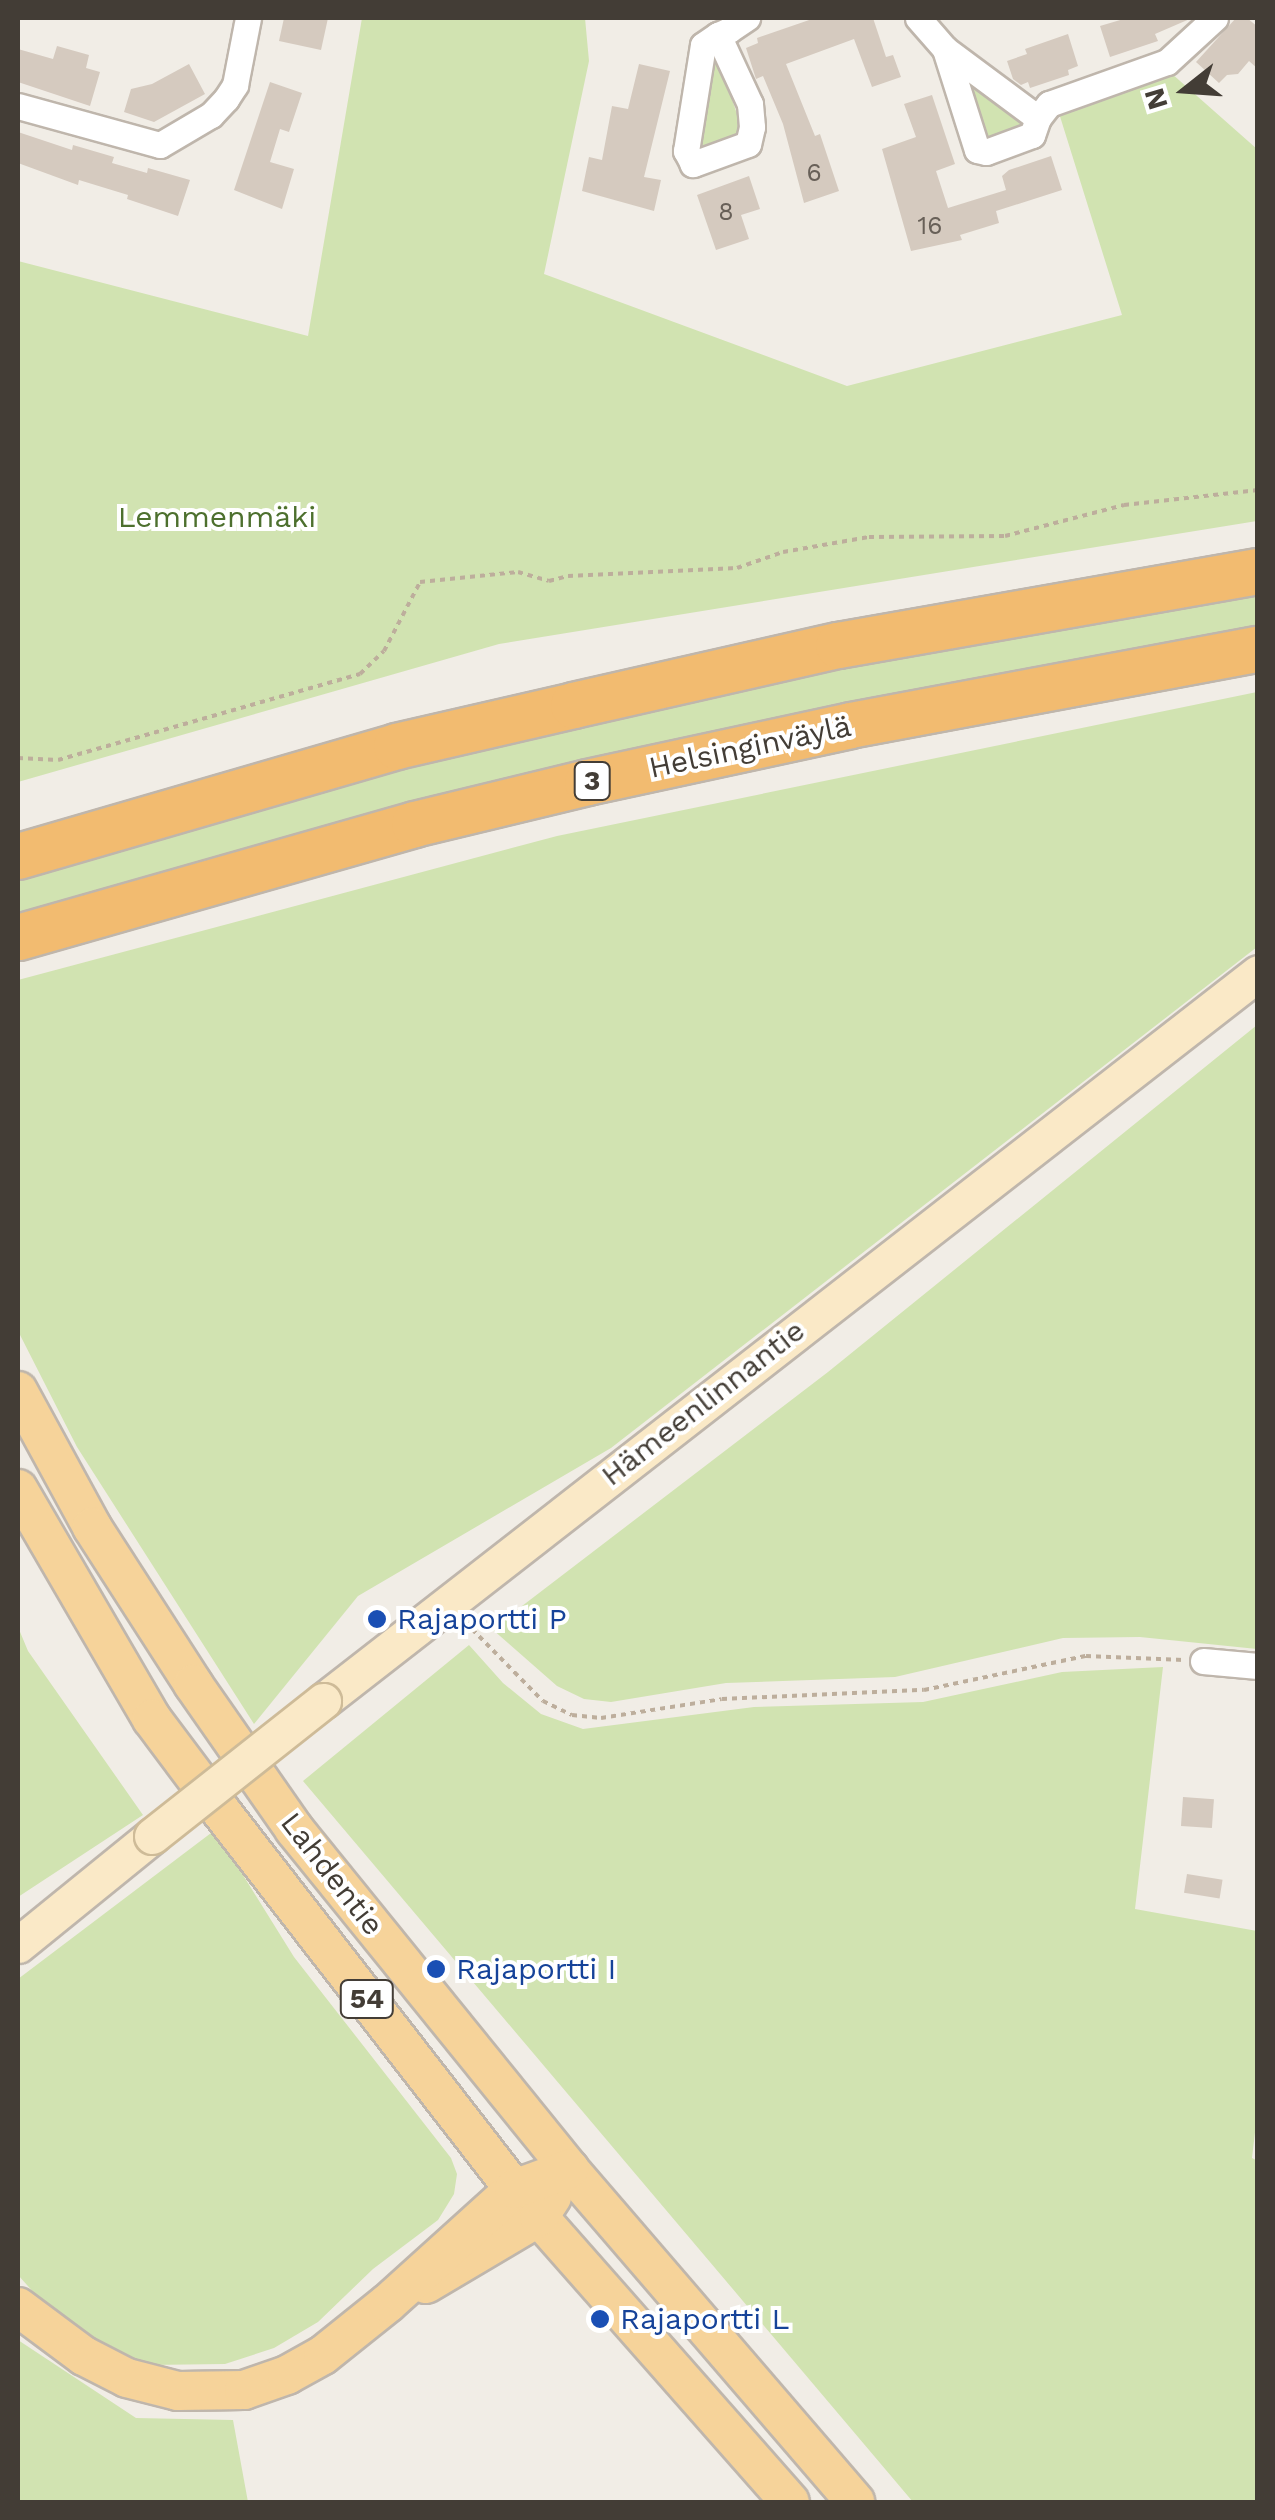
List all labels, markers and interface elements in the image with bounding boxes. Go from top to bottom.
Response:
north arrow [1135,40,1235,140]
text: N [1137,84,1175,114]
house number: 6 [806,158,822,188]
house number: 8 [718,197,734,227]
house number: 16 [918,211,942,241]
park label: Lemmenmäki [118,499,316,535]
street label: Helsinginväylä [646,708,854,786]
road number: 3 [572,758,612,804]
street label: Hämeenlinnantie [594,1312,812,1494]
place label: Rajaportti P [397,1601,567,1637]
marker: Rajaportti P [366,1608,388,1630]
street label: Lahdentie [273,1805,391,1943]
place label: Rajaportti I [456,1951,616,1987]
marker: Rajaportti I [425,1958,447,1980]
road number: 54 [340,1976,394,2022]
place label: Rajaportti L [620,2301,789,2337]
marker: Rajaportti L [589,2308,611,2330]

